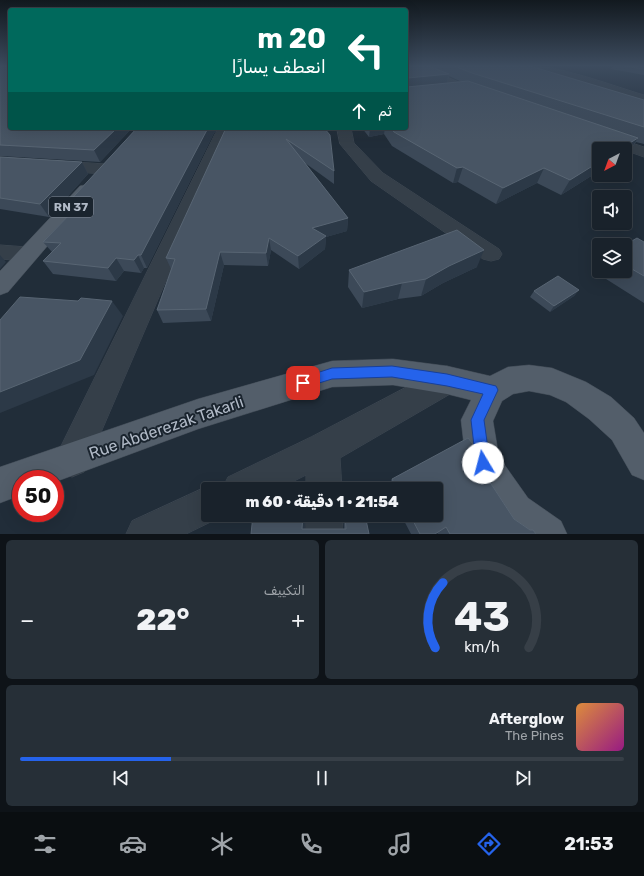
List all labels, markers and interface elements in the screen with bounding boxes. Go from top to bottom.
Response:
text: 20 m [257,22,326,55]
icon: left [340,24,392,76]
text: انعطف يسارًا [232,56,326,78]
icon: ahead [348,100,370,122]
text: ثم [378,102,392,120]
north arrow [592,142,632,182]
map controls [592,142,632,278]
button: sound [592,190,632,230]
road number: RN 37 [49,197,93,217]
button: layers [592,238,632,278]
pin [286,366,320,400]
icon: arrive [292,372,314,394]
street label: Rue Abderezak Takarli [86,392,246,463]
position arrow [462,442,504,484]
speed limit sign: 50 [12,470,64,522]
text: 21:54 · 1 دقيقة · 60 m [245,493,399,511]
text: التكييف [264,583,305,598]
text: 43 [454,591,509,640]
text: 22° [136,602,189,638]
text: − [20,607,34,634]
text: + [291,607,305,634]
text: km/h [464,638,499,655]
text: Afterglow [489,710,564,728]
text: The Pines [505,728,564,743]
icon: previous [110,767,132,789]
icon: pause [311,767,333,789]
icon: next [512,767,534,789]
icon: filters [31,830,59,858]
icon: car [119,830,147,858]
icon: climate [208,830,236,858]
icon: phone [297,830,325,858]
icon: music [386,830,414,858]
icon: directions [475,830,503,858]
text: 21:53 [564,833,614,855]

